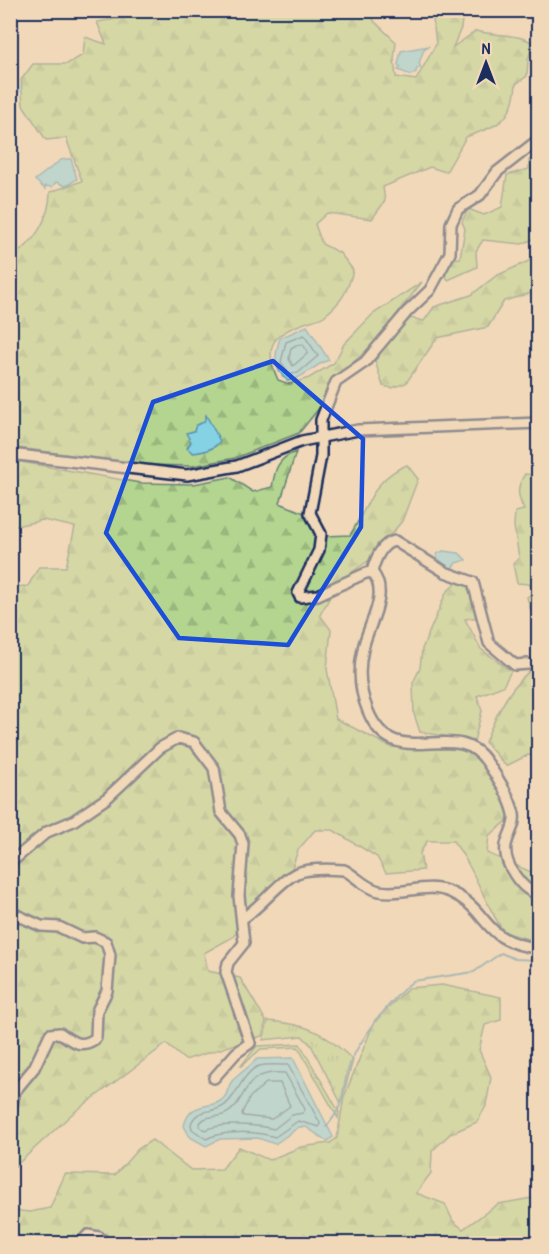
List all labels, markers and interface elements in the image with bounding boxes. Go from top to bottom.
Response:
north arrow [456,33,516,93]
text: N [482,37,491,59]

